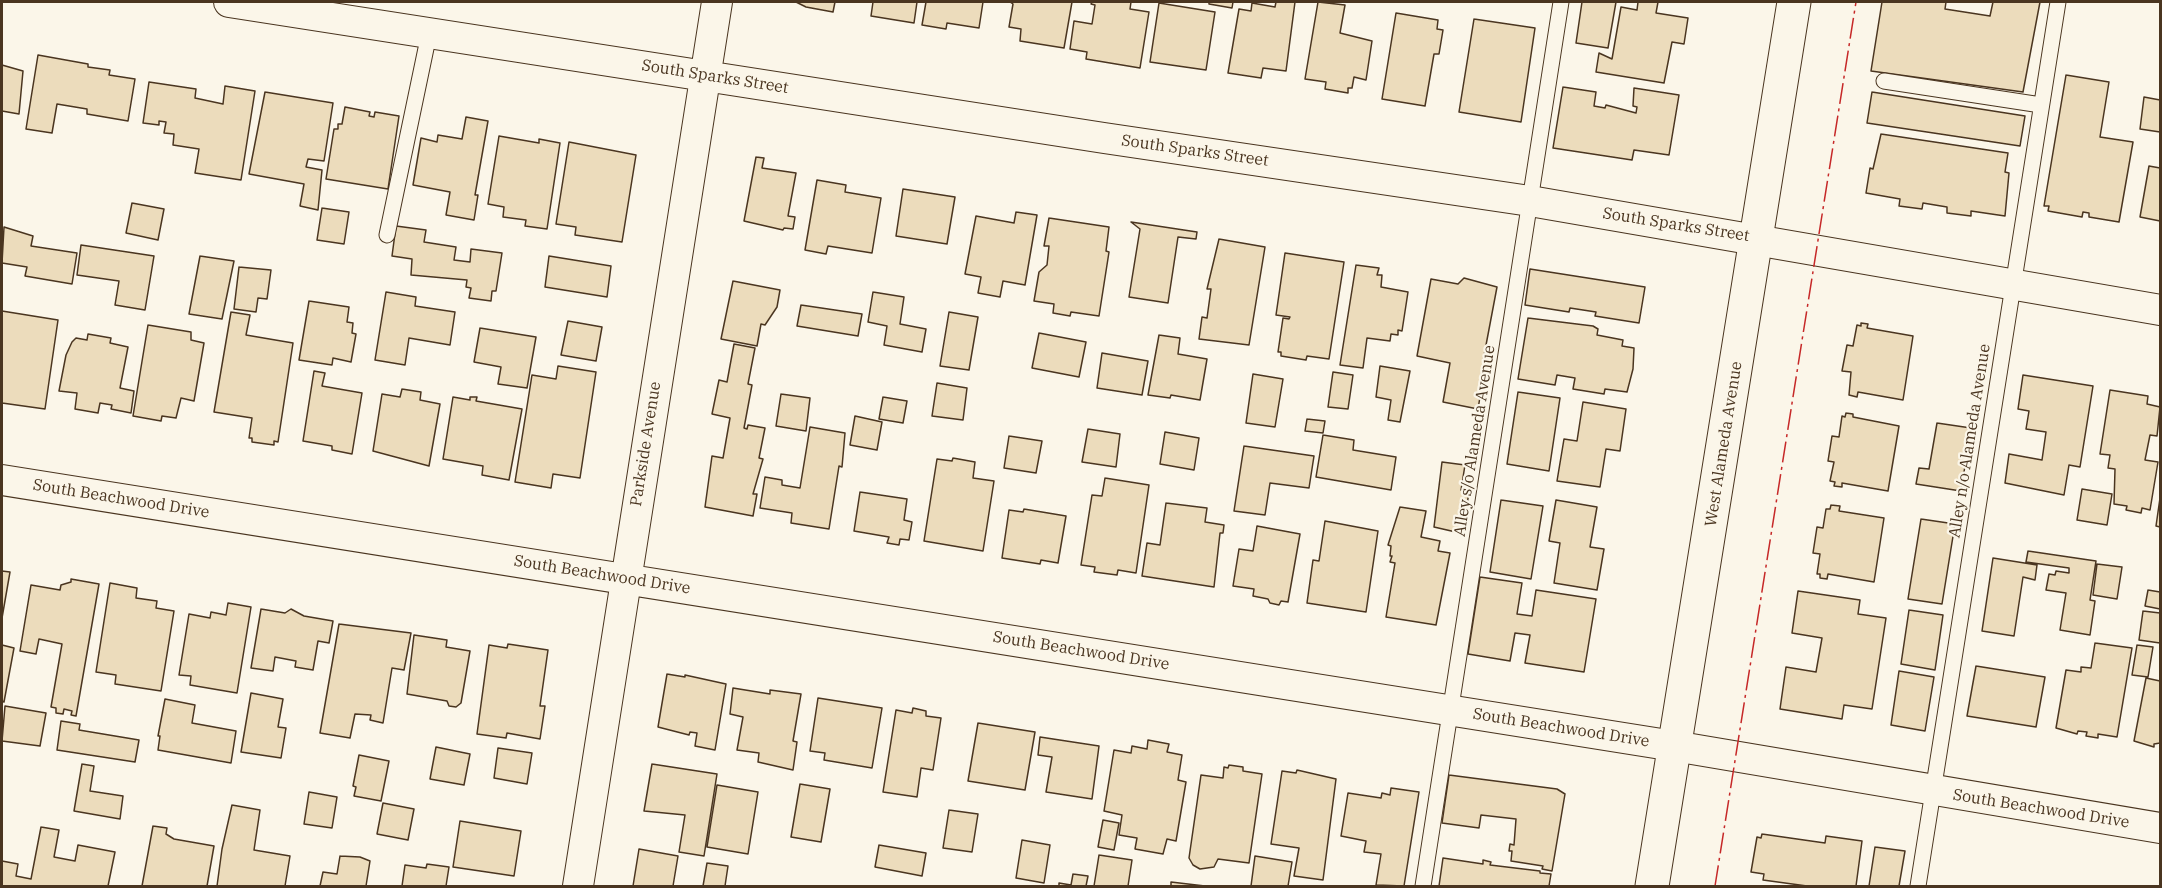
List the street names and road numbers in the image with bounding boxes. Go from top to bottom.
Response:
street label: South Sparks Street [640,56,790,98]
street label: South Sparks Street [1120,131,1270,171]
street label: South Sparks Street [1601,204,1751,246]
street label: Alley n/o Alameda Avenue [1945,343,1995,539]
street label: Alley s/o Alameda Avenue [1450,344,1500,538]
street label: West Alameda Avenue [1701,360,1747,528]
street label: Parkside Avenue [627,380,665,508]
street label: South Beachwood Drive [31,476,211,522]
street label: South Beachwood Drive [512,552,692,598]
street label: South Beachwood Drive [991,628,1171,674]
street label: South Beachwood Drive [1471,705,1651,751]
street label: South Beachwood Drive [1951,786,2131,832]

